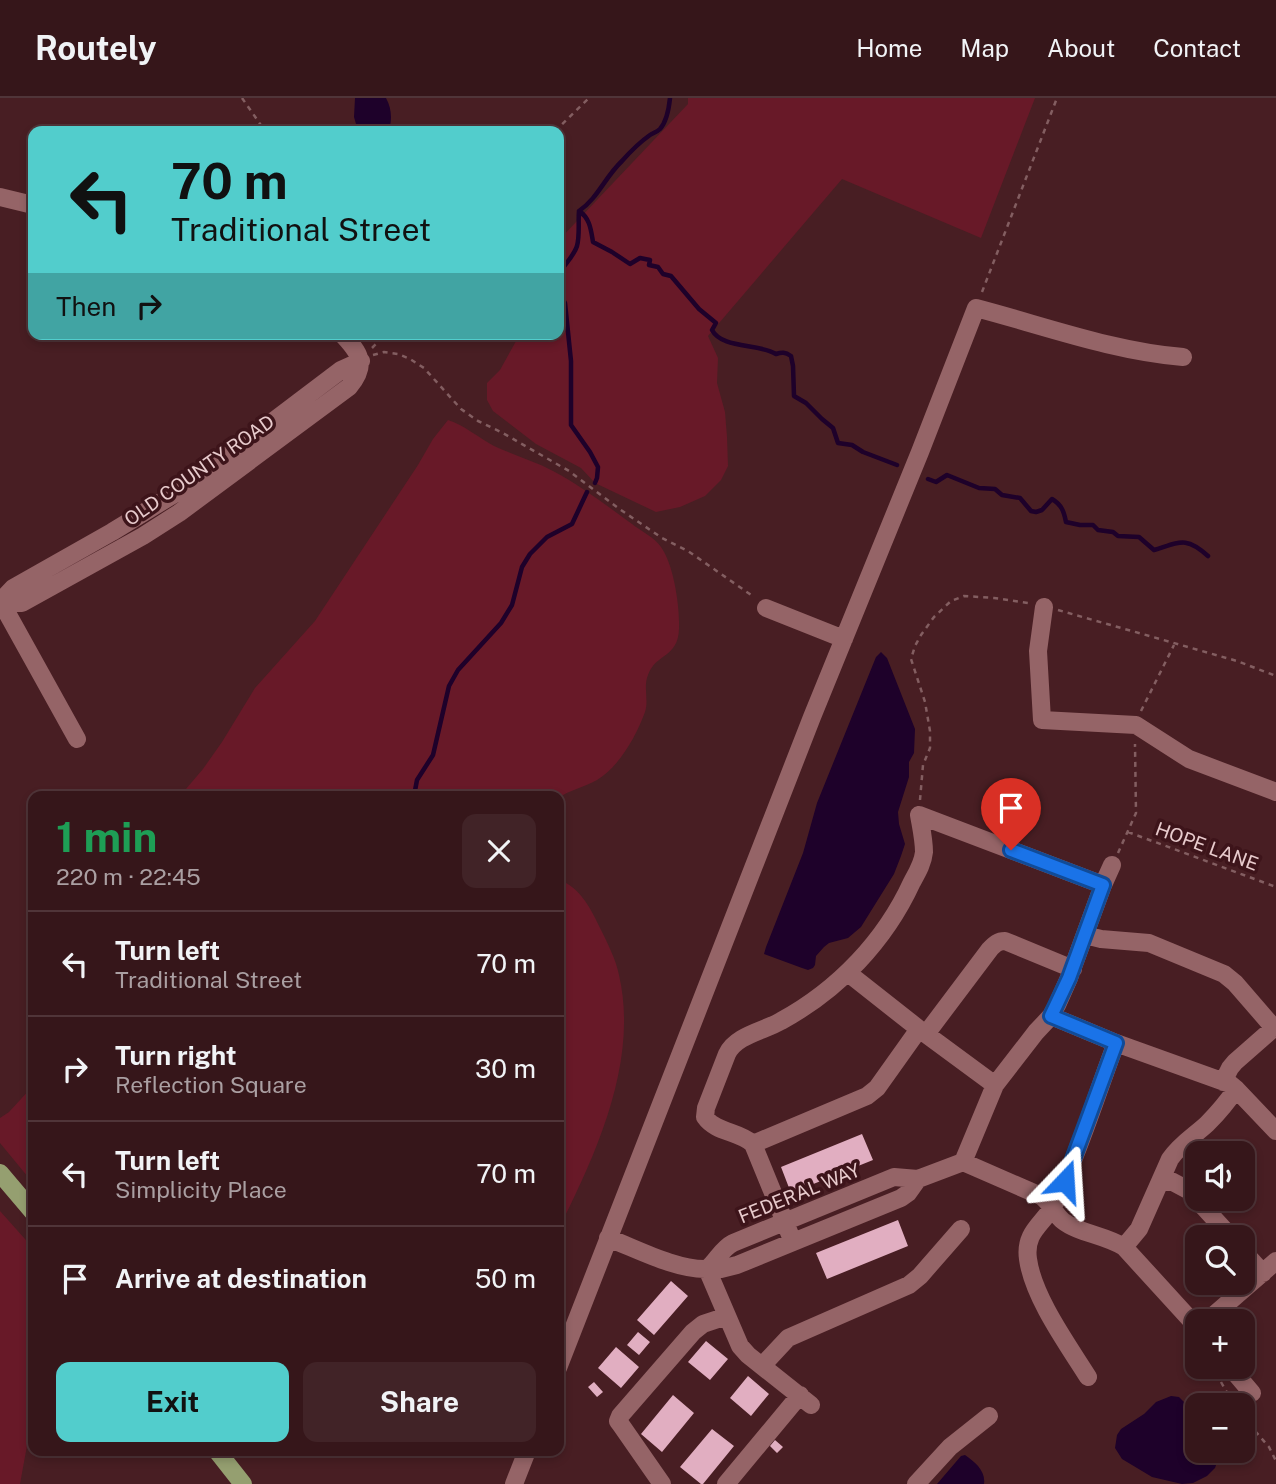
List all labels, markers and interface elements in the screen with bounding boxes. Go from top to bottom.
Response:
text: Routely [35,29,157,67]
text: Home [856,34,922,62]
text: Map [960,34,1009,62]
text: About [1047,34,1115,62]
text: Contact [1153,34,1241,62]
text: 70 m [171,152,288,210]
icon: left [56,154,147,245]
text: Traditional Street [171,211,431,248]
icon: right [130,287,168,325]
text: Then [56,291,116,322]
street label: OLD COUNTY ROAD [120,410,278,530]
pin [981,778,1041,850]
icon: arrive [992,789,1030,827]
text: 1 min [56,812,157,861]
button: close [462,814,536,888]
street label: HOPE LANE [1153,817,1261,875]
text: 220 m · 22:45 [56,863,201,890]
text: Turn left [115,935,220,966]
icon: left [56,945,94,983]
text: 70 m [476,948,536,979]
text: Traditional Street [115,966,302,993]
text: Turn right [115,1040,237,1071]
icon: right [56,1050,94,1088]
text: 30 m [475,1053,536,1084]
text: Reflection Square [115,1071,307,1098]
map controls [1185,1141,1255,1463]
button: sound [1185,1141,1255,1211]
position arrow [1028,1144,1102,1218]
text: Turn left [115,1145,220,1176]
icon: left [56,1155,94,1193]
text: 70 m [476,1158,536,1189]
street label: FEDERAL WAY [735,1158,864,1227]
text: Simplicity Place [115,1176,287,1203]
button: search [1185,1225,1255,1295]
icon: arrive [56,1260,94,1298]
text: Arrive at destination [115,1263,367,1294]
text: 50 m [475,1263,536,1294]
button: + [1185,1309,1255,1379]
button: Exit [56,1362,289,1442]
button: Share [303,1362,536,1442]
button: − [1185,1393,1255,1463]

